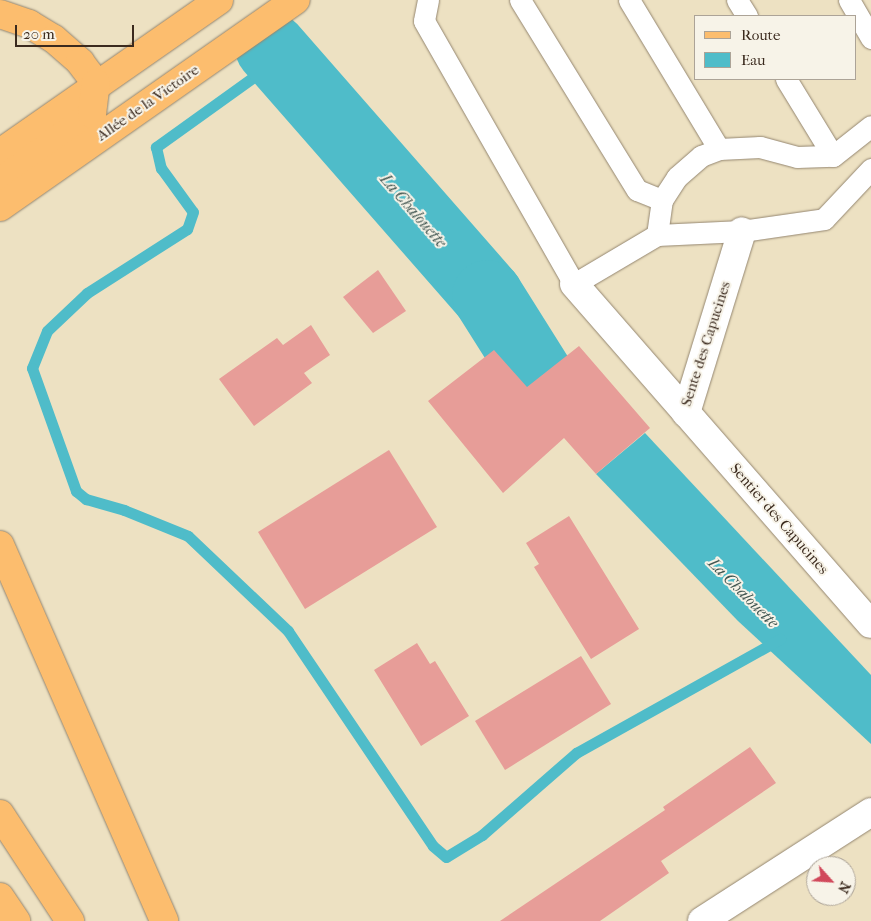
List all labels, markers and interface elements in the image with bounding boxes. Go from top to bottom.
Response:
scale bar [18,15,136,47]
legend [694,15,856,80]
text: 20 m [23,25,55,43]
text: Route [741,26,780,44]
text: Eau [741,51,766,69]
street label: Allée de la Victoire [93,61,203,145]
water label: La Chalouette [376,170,450,252]
street label: Sente des Capucines [677,279,735,409]
street label: Sentier des Capucines [726,460,832,578]
water label: La Chalouette [704,554,782,632]
north arrow [806,856,856,906]
text: N [834,879,854,896]

